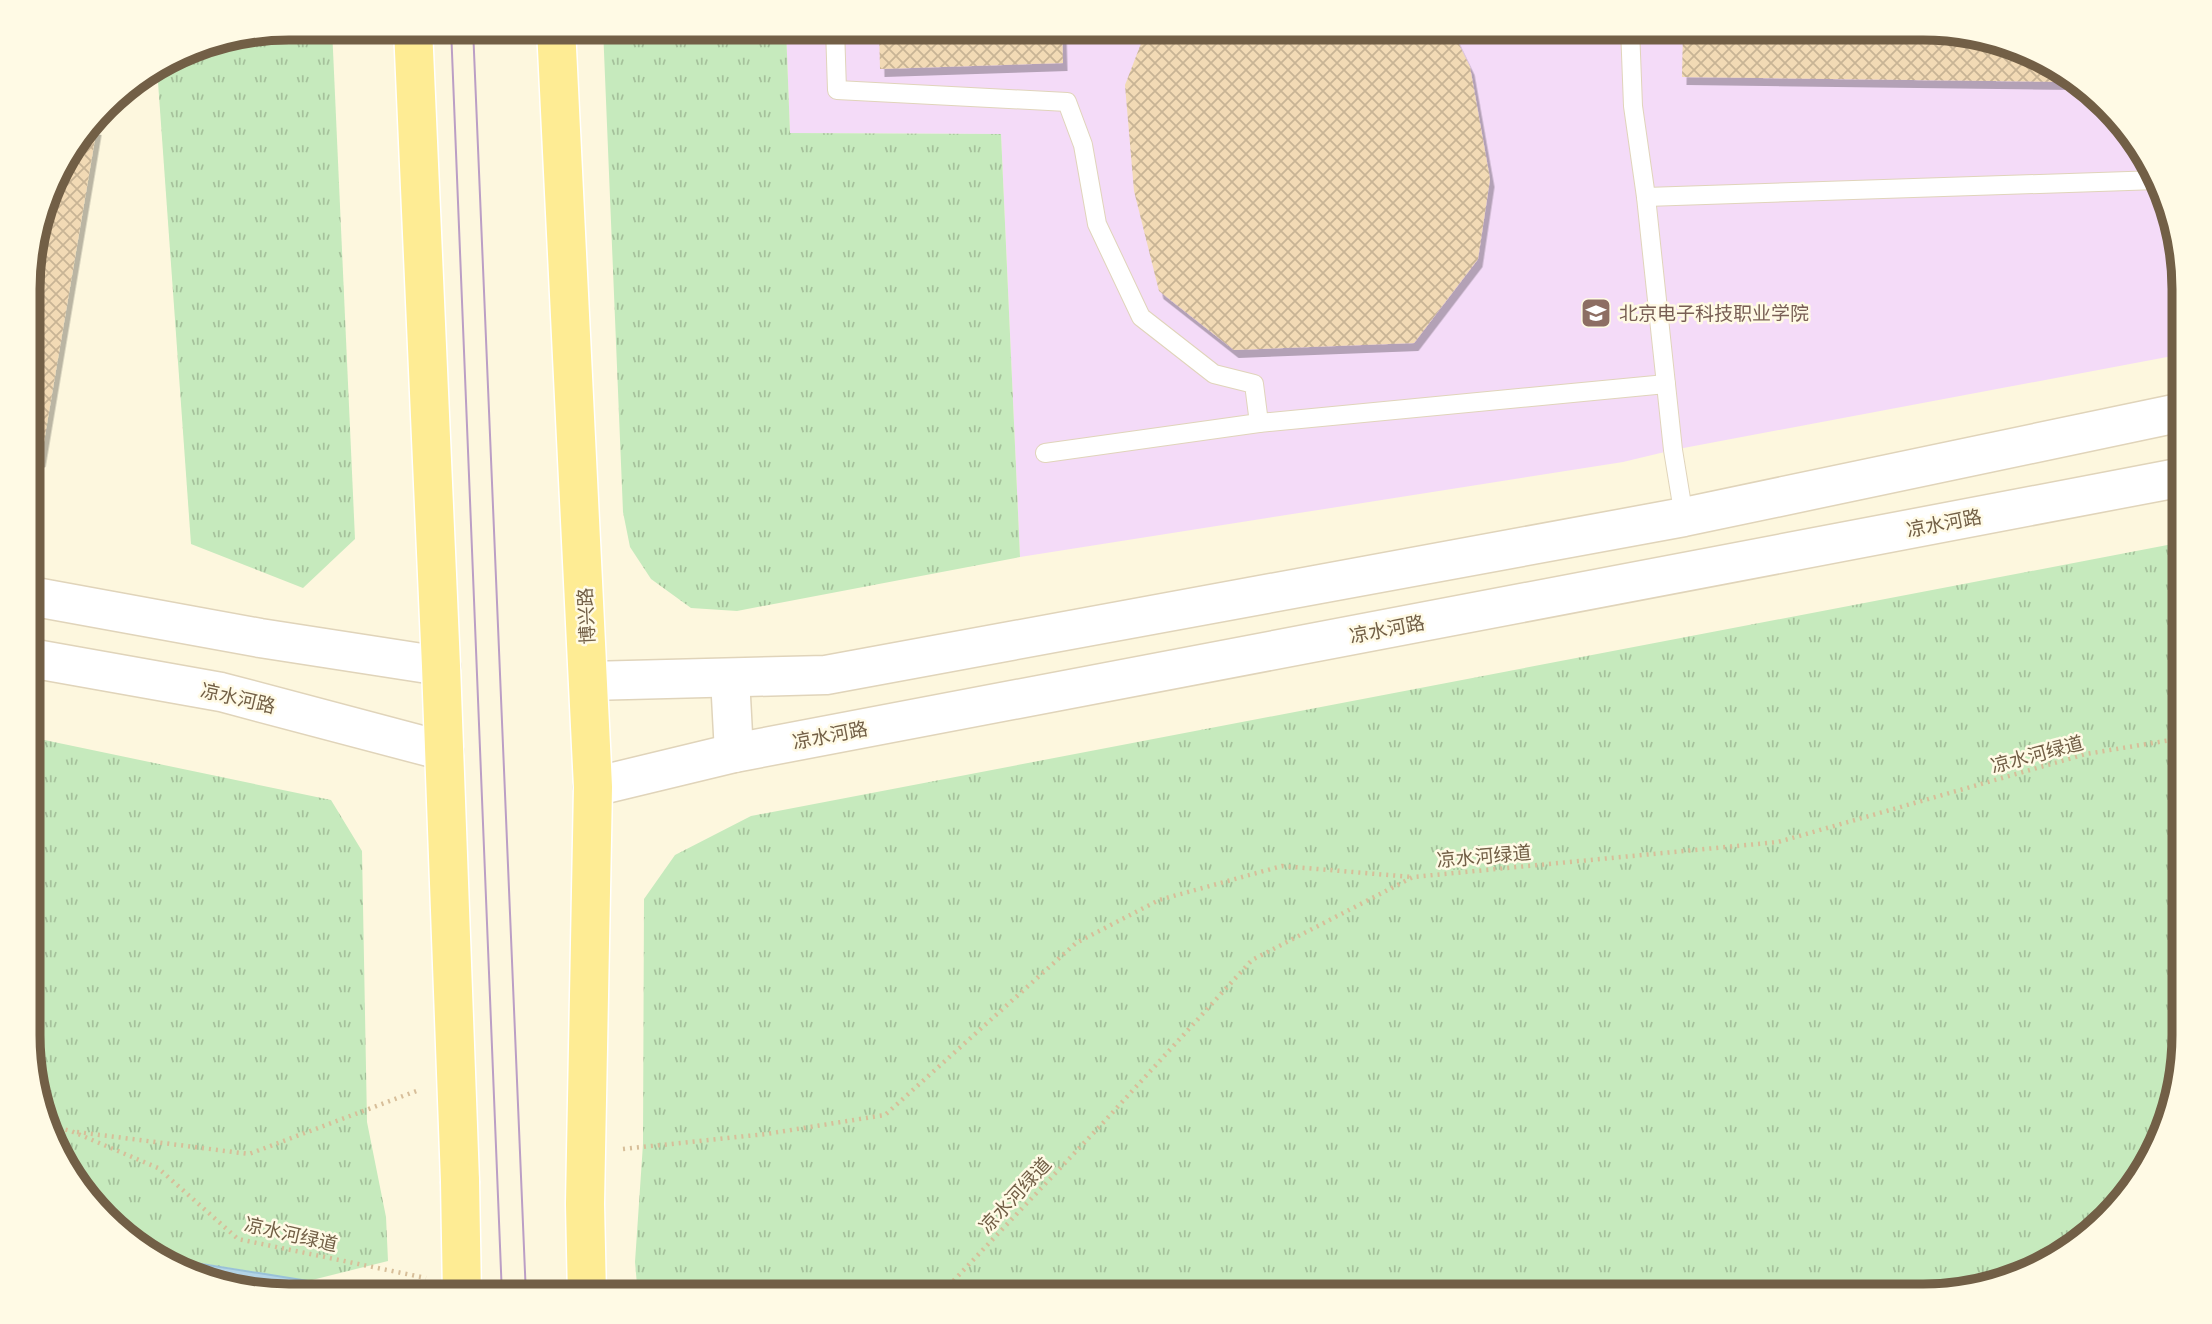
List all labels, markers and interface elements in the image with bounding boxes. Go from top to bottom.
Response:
school or university icon: 北京电子科技职业学院 [1579,296,1613,330]
place label: 北京电子科技职业学院 [1619,301,1809,325]
street label: 凉水河路 [1904,504,1984,542]
street label: 博兴路 [573,587,599,645]
street label: 凉水河路 [1347,610,1427,648]
street label: 凉水河路 [198,678,278,718]
street label: 凉水河路 [790,716,870,754]
street label: 凉水河绿道 [1988,730,2086,778]
street label: 凉水河绿道 [1436,840,1532,872]
street label: 凉水河绿道 [974,1152,1056,1238]
street label: 凉水河绿道 [242,1212,340,1256]

